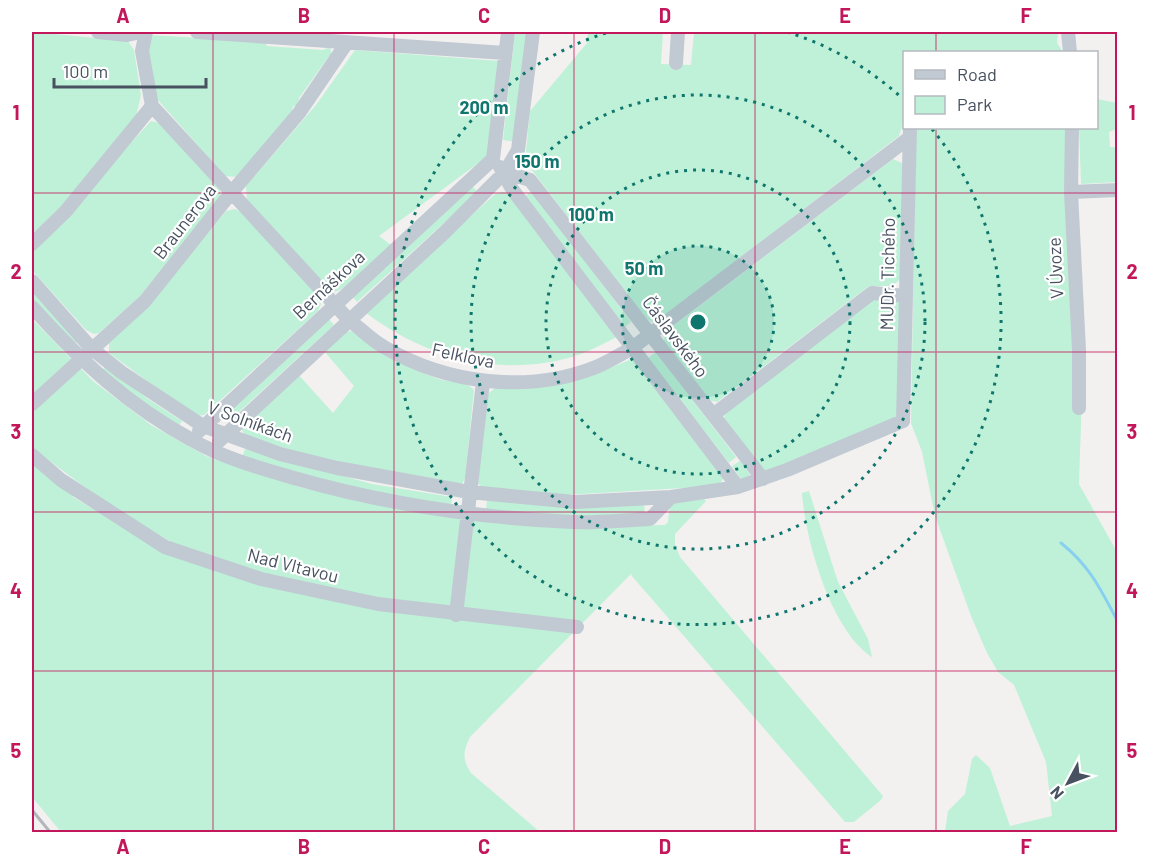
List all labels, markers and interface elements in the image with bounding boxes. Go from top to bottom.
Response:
text: A [116,3,130,27]
text: B [298,3,310,27]
text: C [478,3,490,27]
text: D [659,3,671,27]
text: E [839,3,851,27]
text: F [1020,3,1032,27]
scale bar [54,51,206,89]
legend [903,51,1098,129]
text: 100 m [63,60,108,82]
text: Road [957,63,997,85]
text: Park [957,93,992,115]
text: 200 m [459,96,509,118]
text: 1 [12,100,20,124]
text: 1 [1128,100,1136,124]
text: 150 m [515,150,559,172]
street label: Braunerova [148,179,220,263]
text: 100 m [568,203,614,225]
street label: MUDr. Tichého [875,217,899,331]
street label: V Úvoze [1042,237,1068,299]
street label: Bernáškova [288,245,369,323]
text: 50 m [625,257,663,279]
text: 2 [10,259,22,283]
text: 2 [1126,259,1138,283]
street label: Čáslavského [638,291,714,381]
centre of rings [688,312,708,332]
street label: Felklova [430,338,497,372]
street label: V Solníkách [205,395,296,447]
text: 3 [11,419,21,443]
text: 3 [1127,419,1137,443]
street label: Nad Vltavou [246,543,341,587]
text: 4 [10,578,22,602]
text: 4 [1126,578,1138,602]
text: 5 [11,738,22,762]
text: 5 [1127,738,1138,762]
north arrow [1038,753,1098,813]
text: N [1046,783,1067,803]
text: A [116,834,130,858]
text: B [298,834,310,858]
text: C [478,834,490,858]
text: D [659,834,671,858]
text: E [839,834,851,858]
text: F [1020,834,1032,858]

